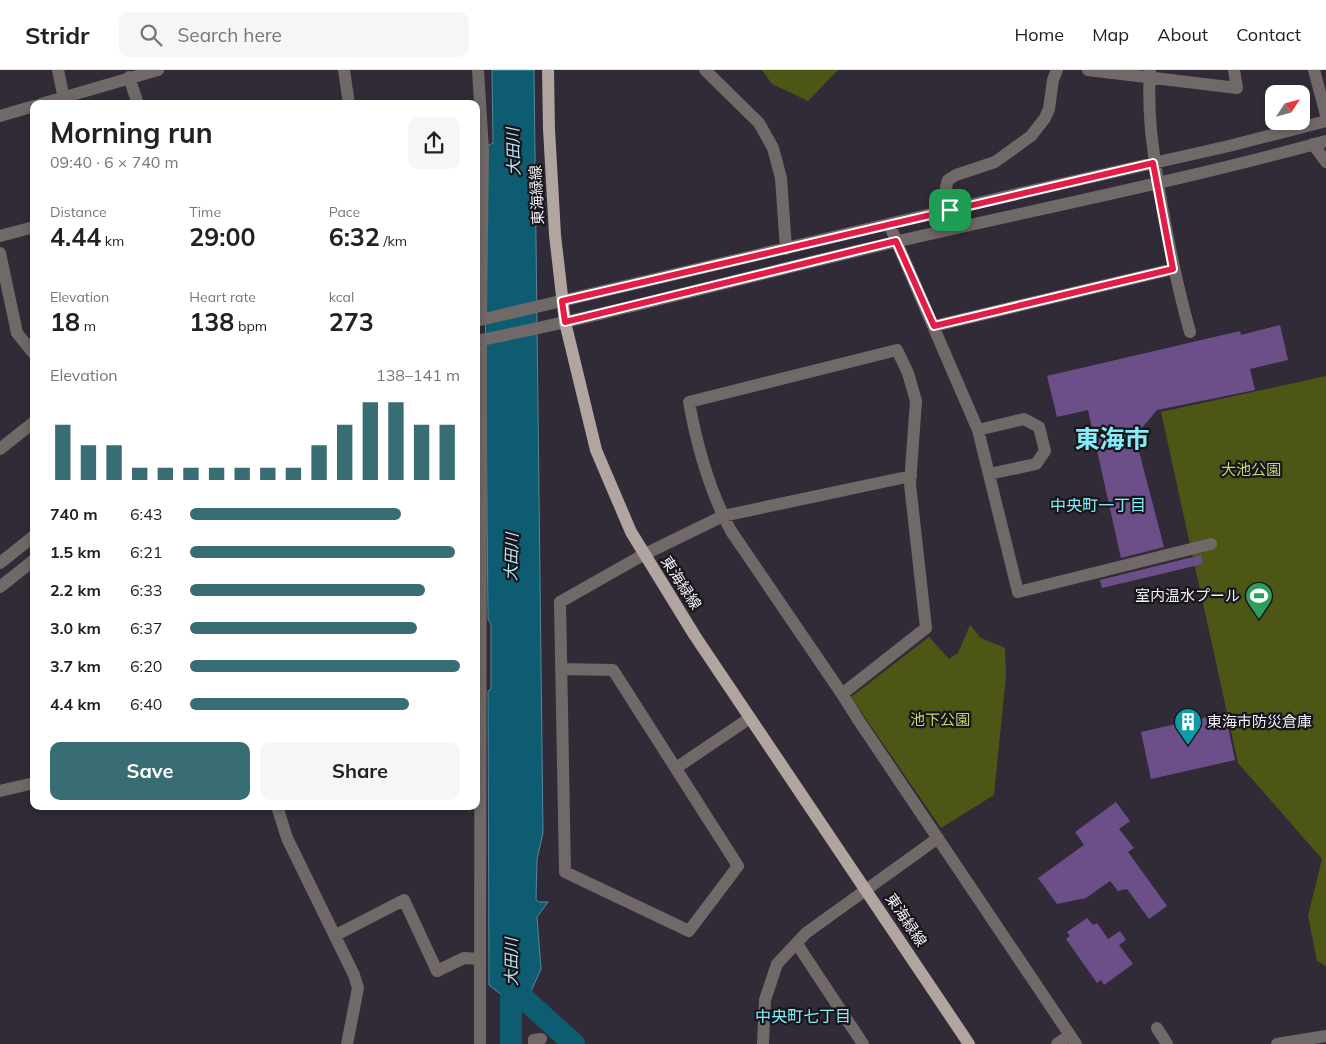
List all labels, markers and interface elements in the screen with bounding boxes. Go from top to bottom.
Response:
search box [119,12,469,57]
text: Stridr [25,20,89,50]
icon: search [137,21,165,49]
text: Search here [177,23,282,47]
text: Home [1014,23,1064,46]
text: Map [1092,23,1129,46]
text: About [1157,23,1208,46]
text: Contact [1236,23,1301,46]
north arrow [1265,85,1310,130]
map controls [1265,85,1310,130]
text: Morning run [50,115,213,150]
button: share [408,117,460,169]
water label: 大田川 [502,126,524,176]
text: 09:40 · 6 × 740 m [50,152,179,172]
street label: 東海緑線 [525,165,548,225]
pin [929,189,971,231]
icon: arrive [936,196,964,224]
text: Distance [50,203,107,221]
text: Time [189,203,221,221]
text: Pace [329,203,360,221]
text: 4.44 [50,221,101,252]
text: 29:00 [189,221,256,252]
text: 6:32 [329,221,380,252]
text: km [101,232,124,250]
text: /km [380,232,407,250]
text: Elevation [50,288,109,306]
text: Heart rate [189,288,256,306]
text: kcal [329,288,354,306]
text: 18 [50,306,80,337]
text: 138 [189,306,234,337]
text: 273 [329,306,374,337]
text: m [80,317,96,335]
text: bpm [234,317,267,335]
text: Elevation [50,365,118,385]
text: 138–141 m [376,365,460,385]
district label: 東海市 [1074,423,1150,454]
park label: 大池公園 [1221,460,1281,479]
district label: 中央町一丁目 [1050,495,1146,515]
text: 740 m [50,504,98,524]
text: 6:43 [130,504,162,524]
water label: 大田川 [500,531,522,581]
text: 1.5 km [50,542,101,562]
text: 6:21 [130,542,162,562]
street label: 東海緑線 [657,552,706,613]
text: 2.2 km [50,580,101,600]
text: 6:33 [130,580,162,600]
sports icon: 室内温水プール [1244,581,1274,620]
place label: 室内温水プール [1135,586,1240,605]
text: 3.0 km [50,618,101,638]
text: 6:37 [130,618,162,638]
text: 3.7 km [50,656,101,676]
text: 6:20 [130,656,162,676]
text: 4.4 km [50,694,101,714]
text: 6:40 [130,694,162,714]
building icon: 東海市防災倉庫 [1173,707,1203,746]
park label: 池下公園 [910,710,970,729]
place label: 東海市防災倉庫 [1207,712,1312,731]
button: Save [50,742,250,800]
button: Share [260,742,460,800]
street label: 東海緑線 [882,890,931,950]
water label: 大田川 [501,936,521,986]
district label: 中央町七丁目 [755,1006,851,1026]

